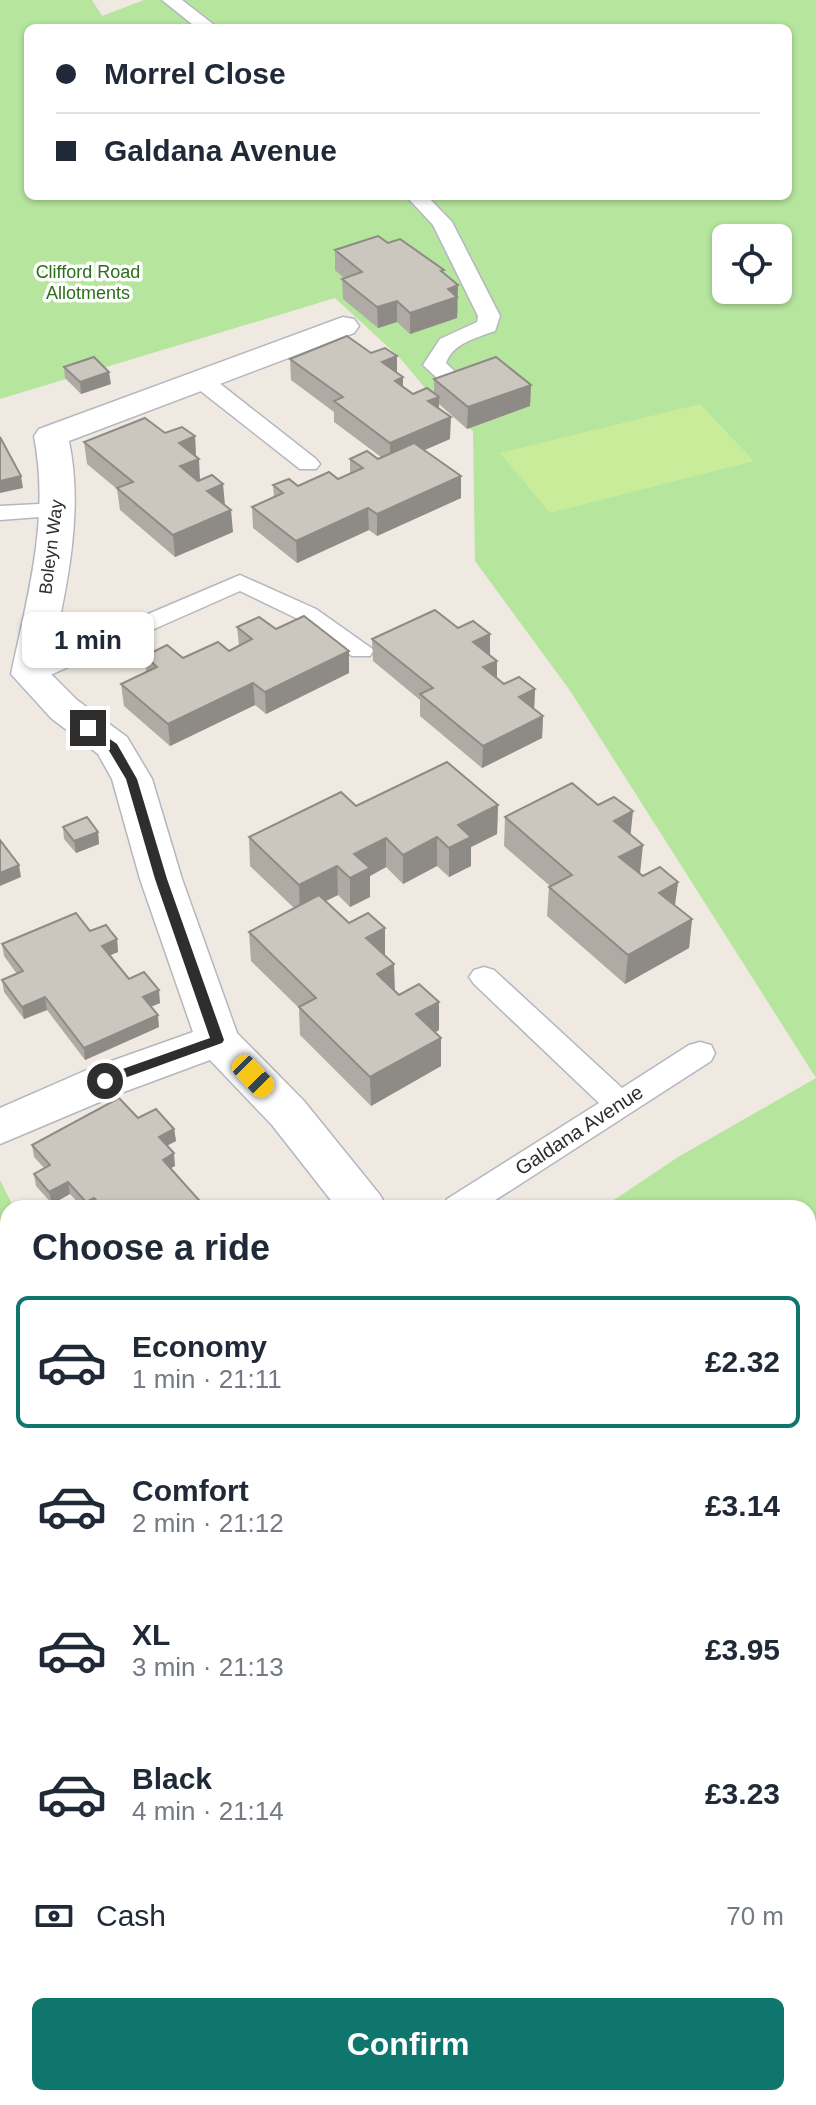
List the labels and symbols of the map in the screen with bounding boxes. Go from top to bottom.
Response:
park label: Clifford Road Allotments [36,262,140,303]
street label: Boleyn Way [35,498,67,596]
callout: 1 min [22,612,154,668]
route end [70,710,106,746]
car [228,1050,278,1102]
route start [87,1063,123,1099]
street label: Galdana Avenue [511,1081,647,1179]

